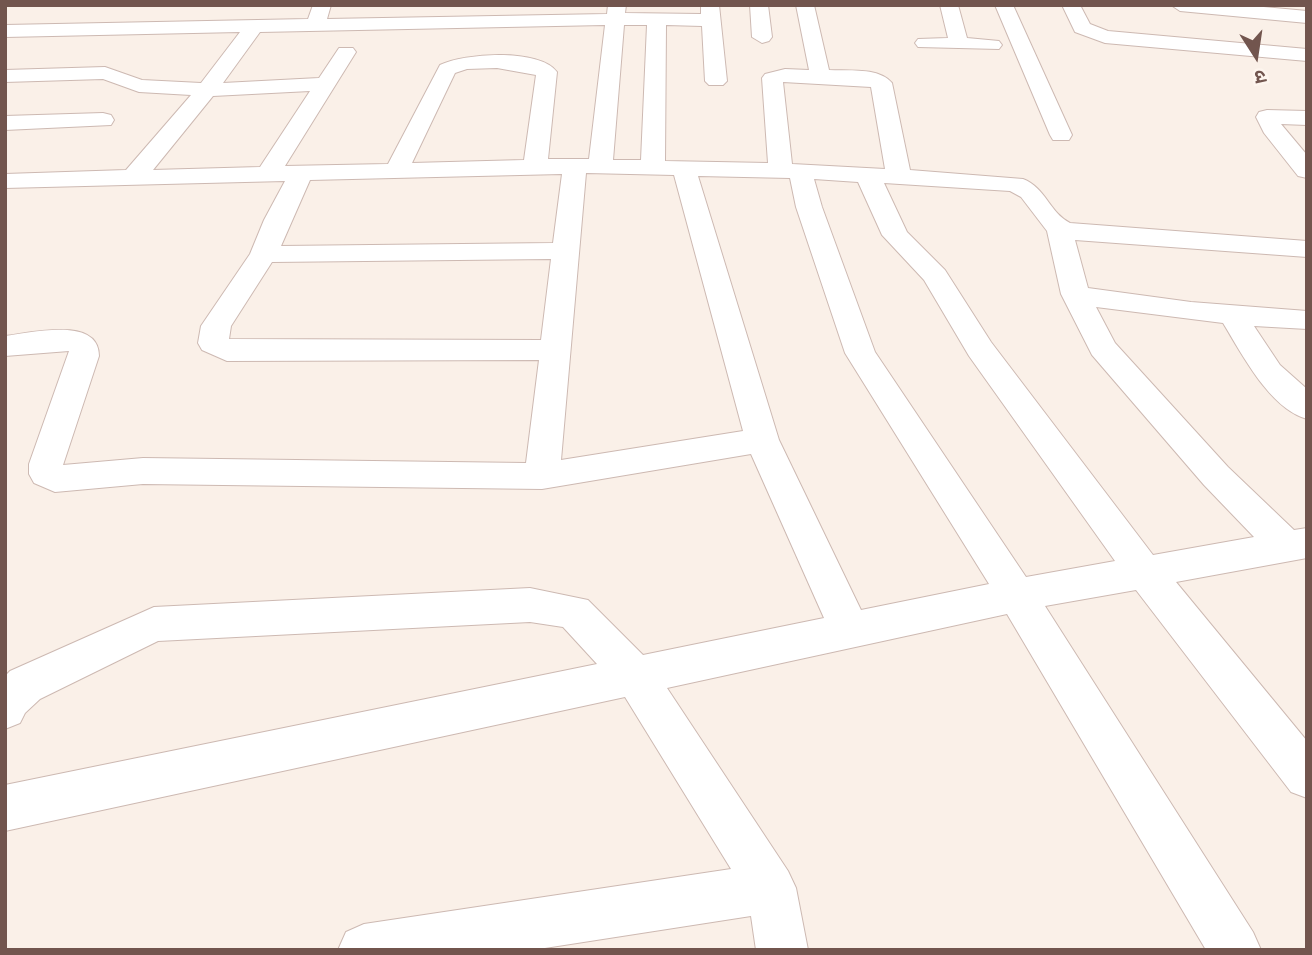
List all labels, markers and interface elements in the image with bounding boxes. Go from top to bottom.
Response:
north arrow [1221,21,1291,91]
text: उ [1253,65,1268,89]

